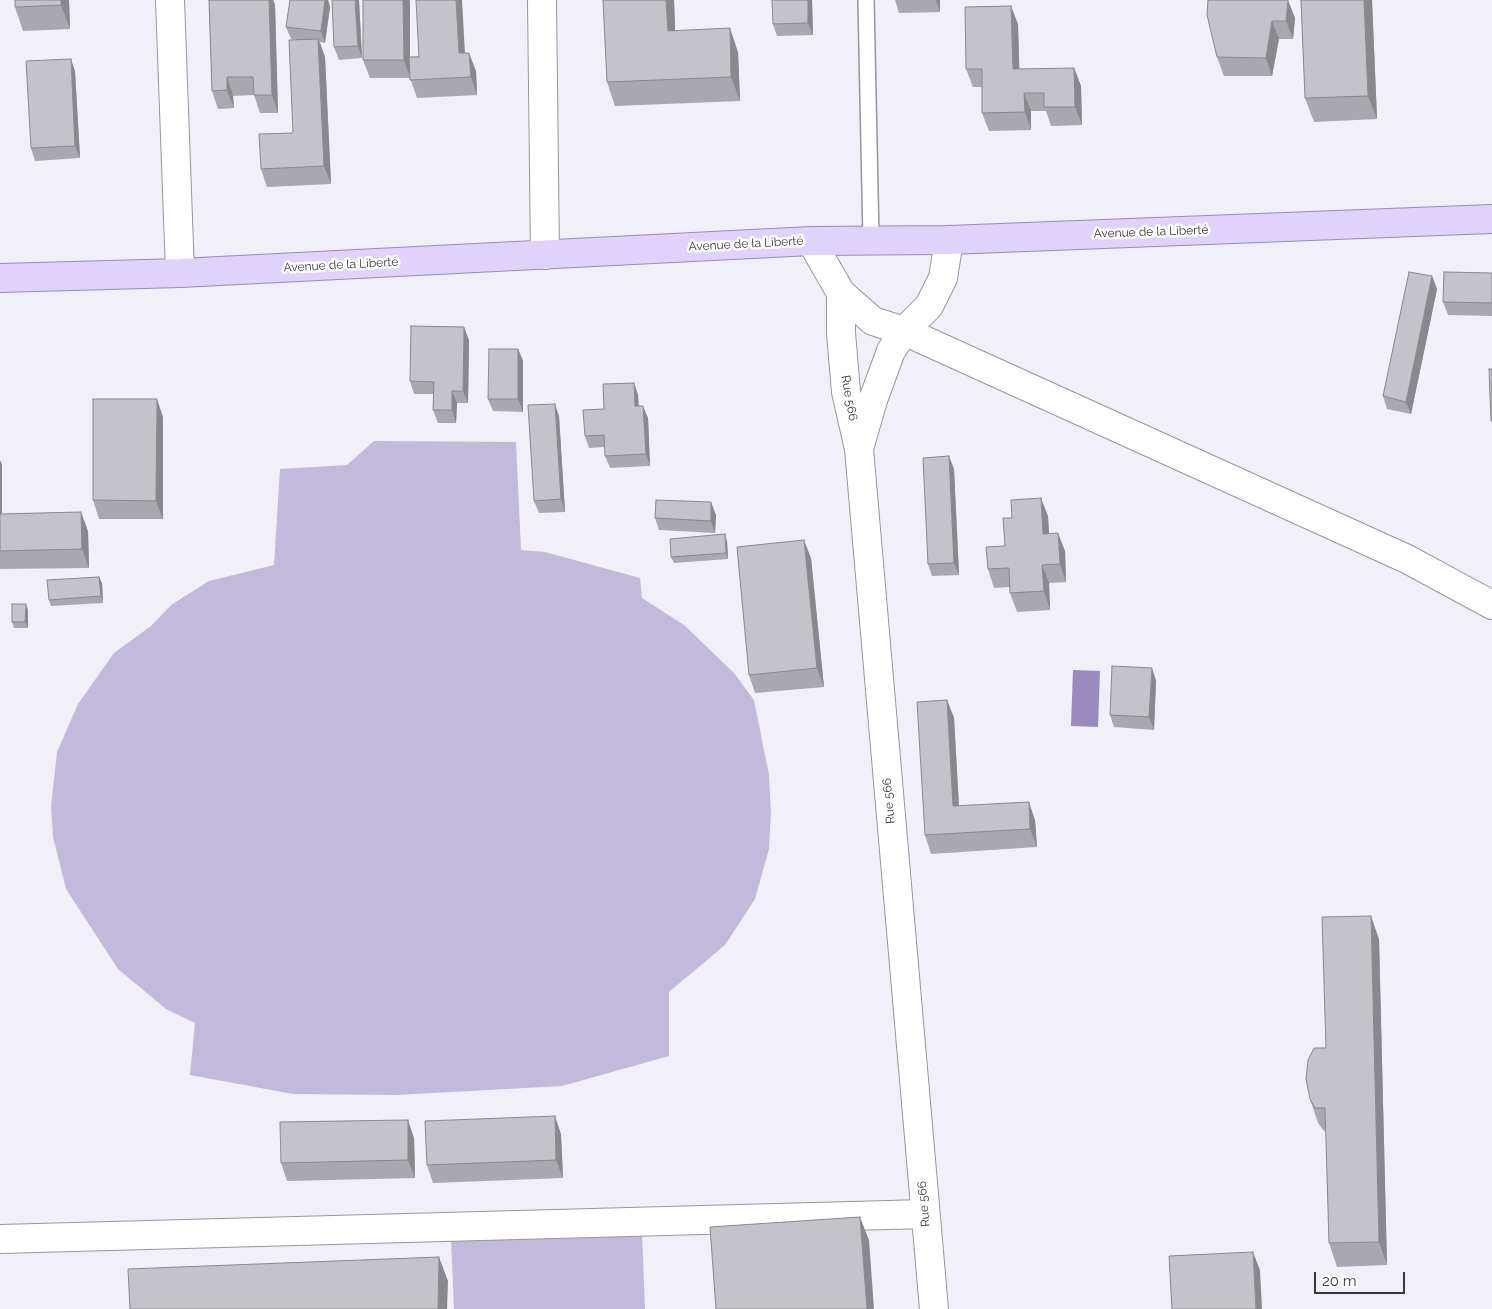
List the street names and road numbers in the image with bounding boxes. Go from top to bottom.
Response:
street label: Avenue de la Liberté [1093,223,1209,241]
street label: Avenue de la Liberté [688,234,804,254]
street label: Avenue de la Liberté [283,255,399,275]
street label: Rue 566 [838,374,860,422]
street label: Rue 566 [880,777,898,825]
street label: Rue 566 [915,1180,933,1228]

